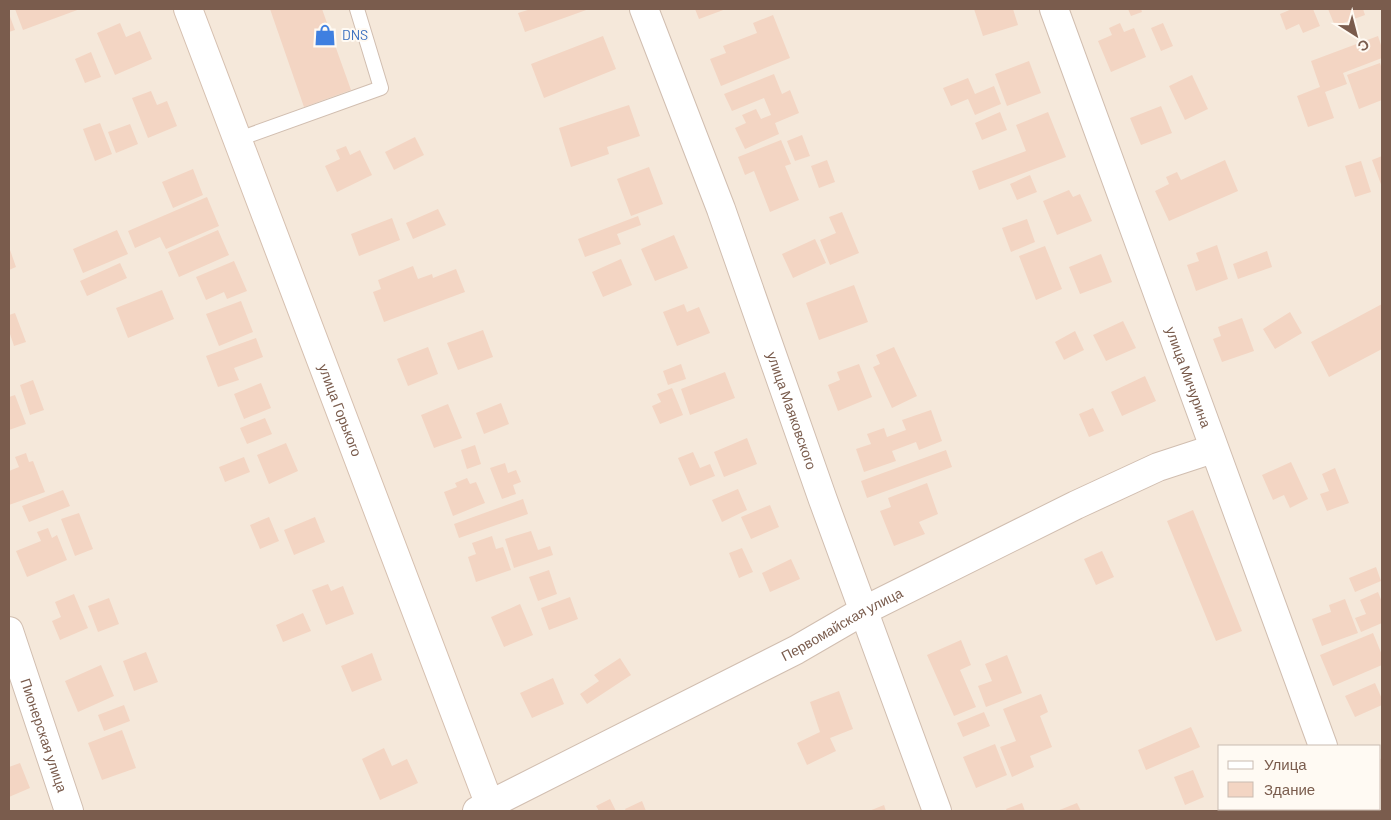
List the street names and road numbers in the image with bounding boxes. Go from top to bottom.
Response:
street label: улица Мичурина [1163,324,1215,430]
street label: улица Маяковского [764,349,821,472]
street label: улица Горького [315,361,366,459]
street label: Первомайская улица [778,584,905,664]
street label: Пионерская улица [17,676,71,795]

